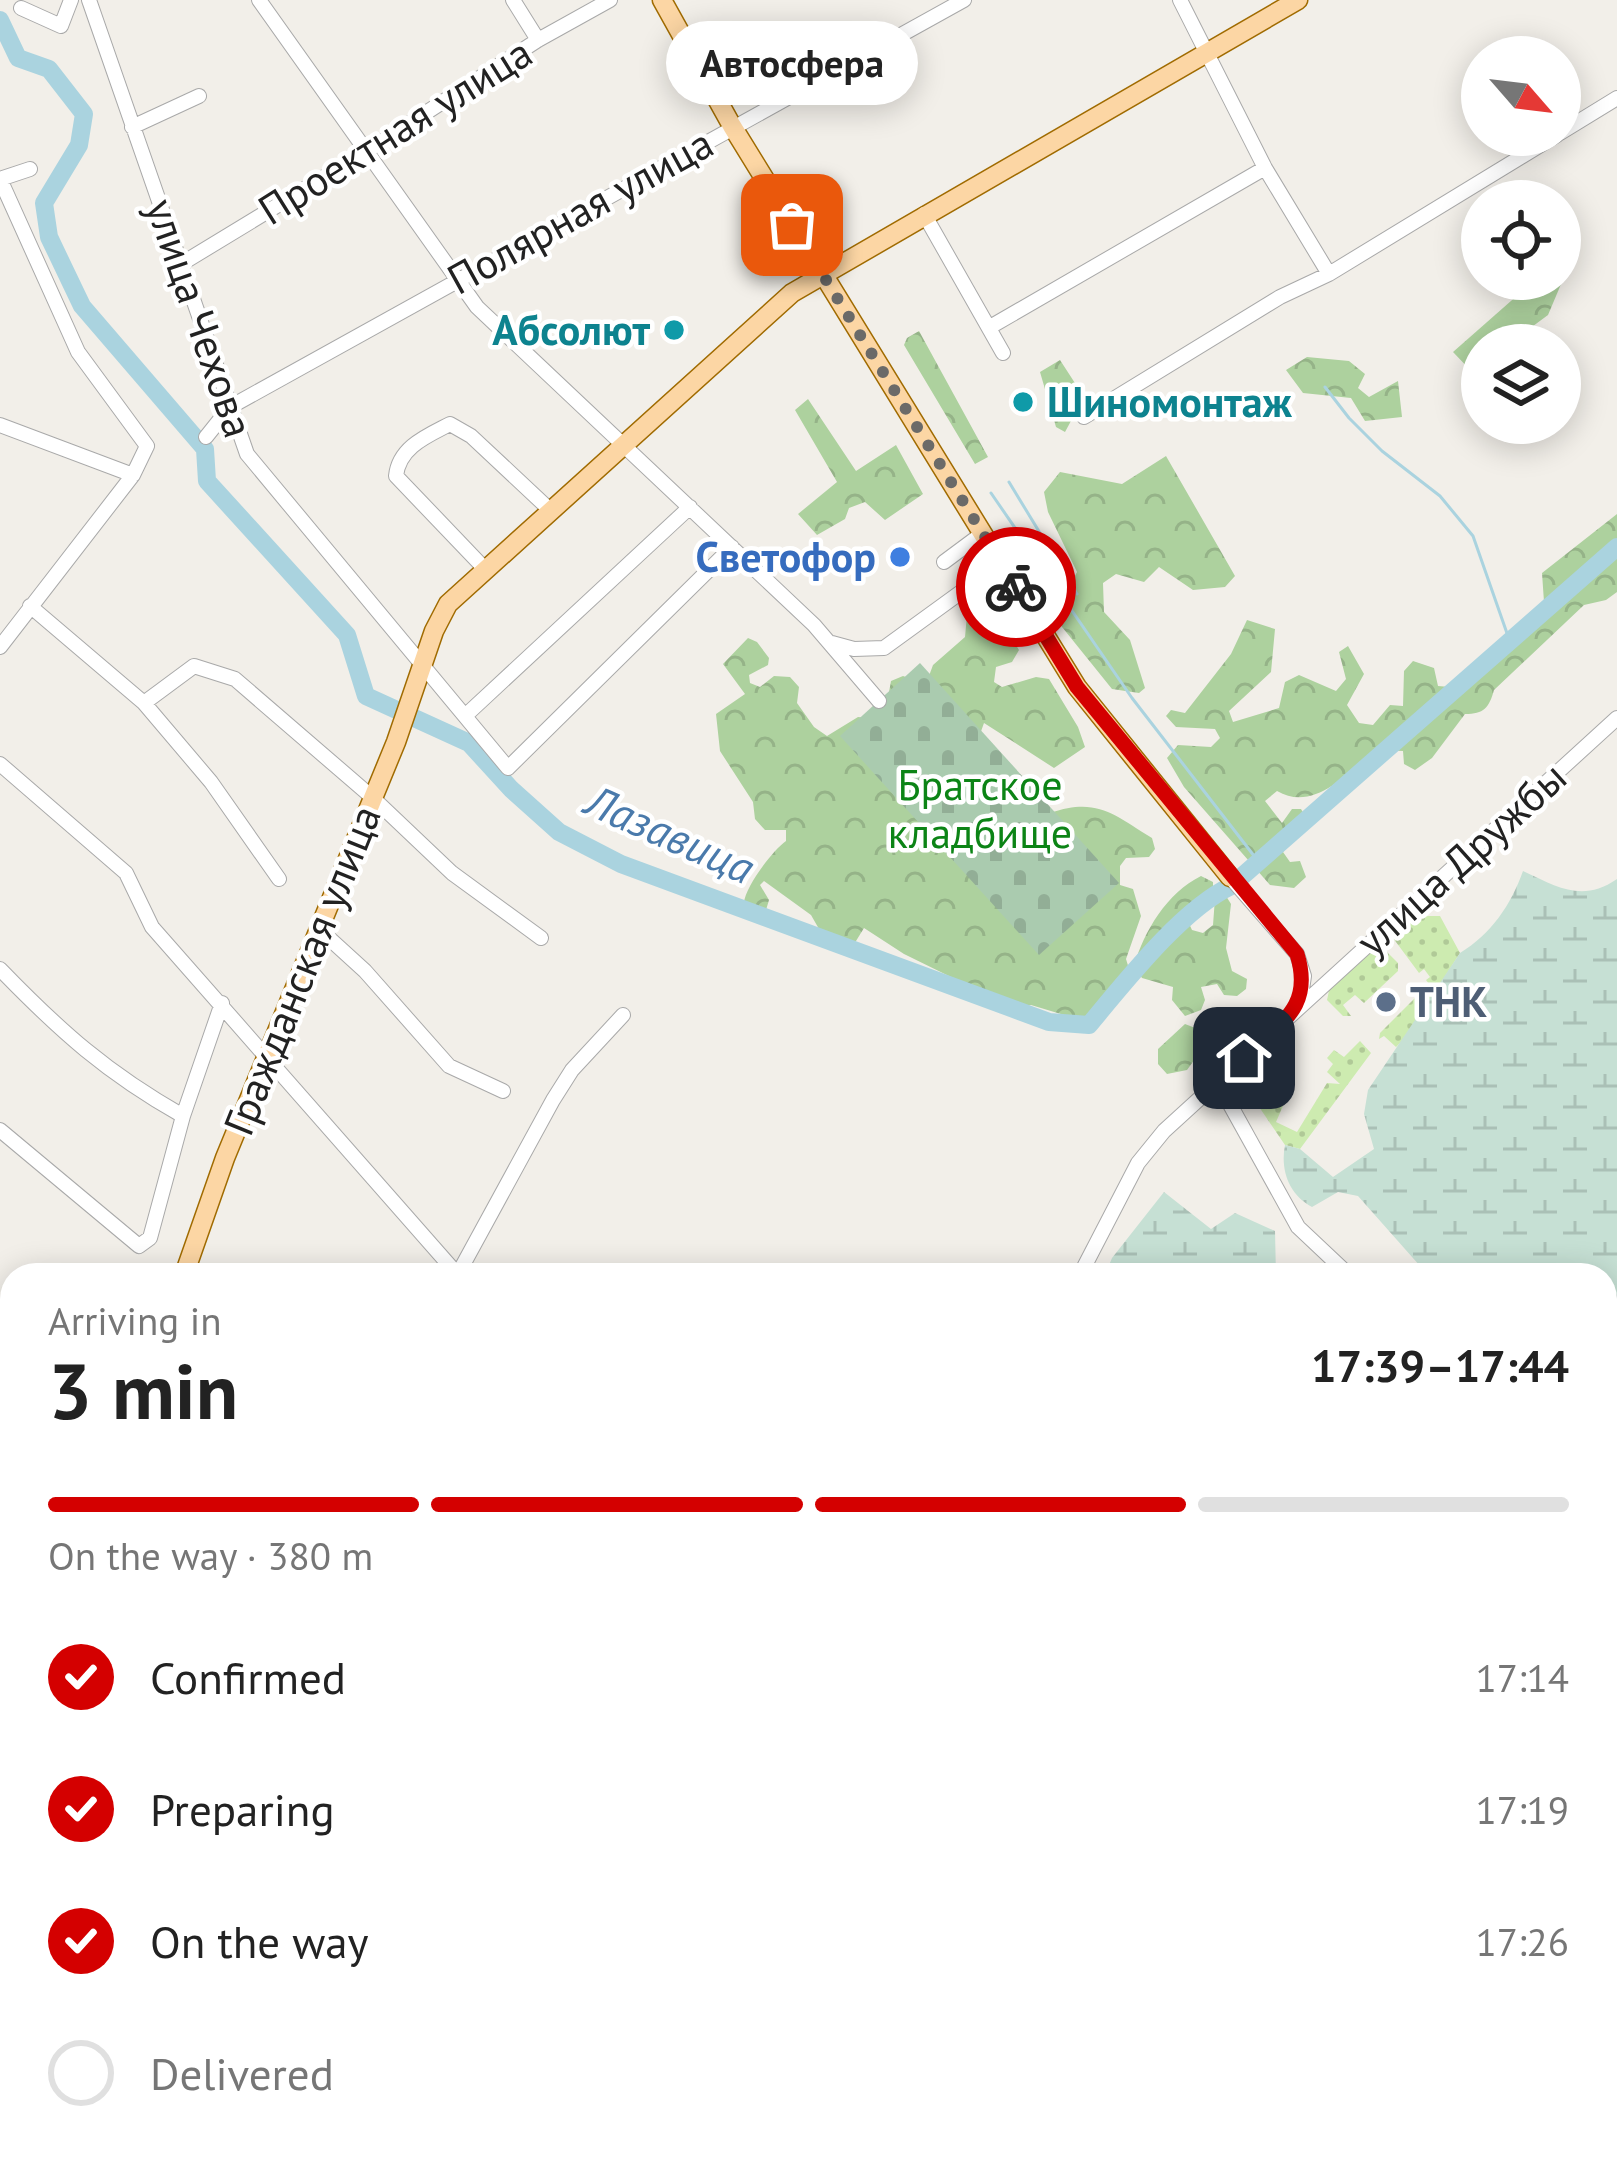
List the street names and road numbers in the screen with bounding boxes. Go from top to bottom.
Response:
street label: Проектная улица [248,24,542,237]
street label: Полярная улица [437,115,722,306]
street label: улица Чехова [134,191,267,444]
street label: улица Дружбы [1344,750,1577,968]
street label: Гражданская улица [210,797,393,1143]

